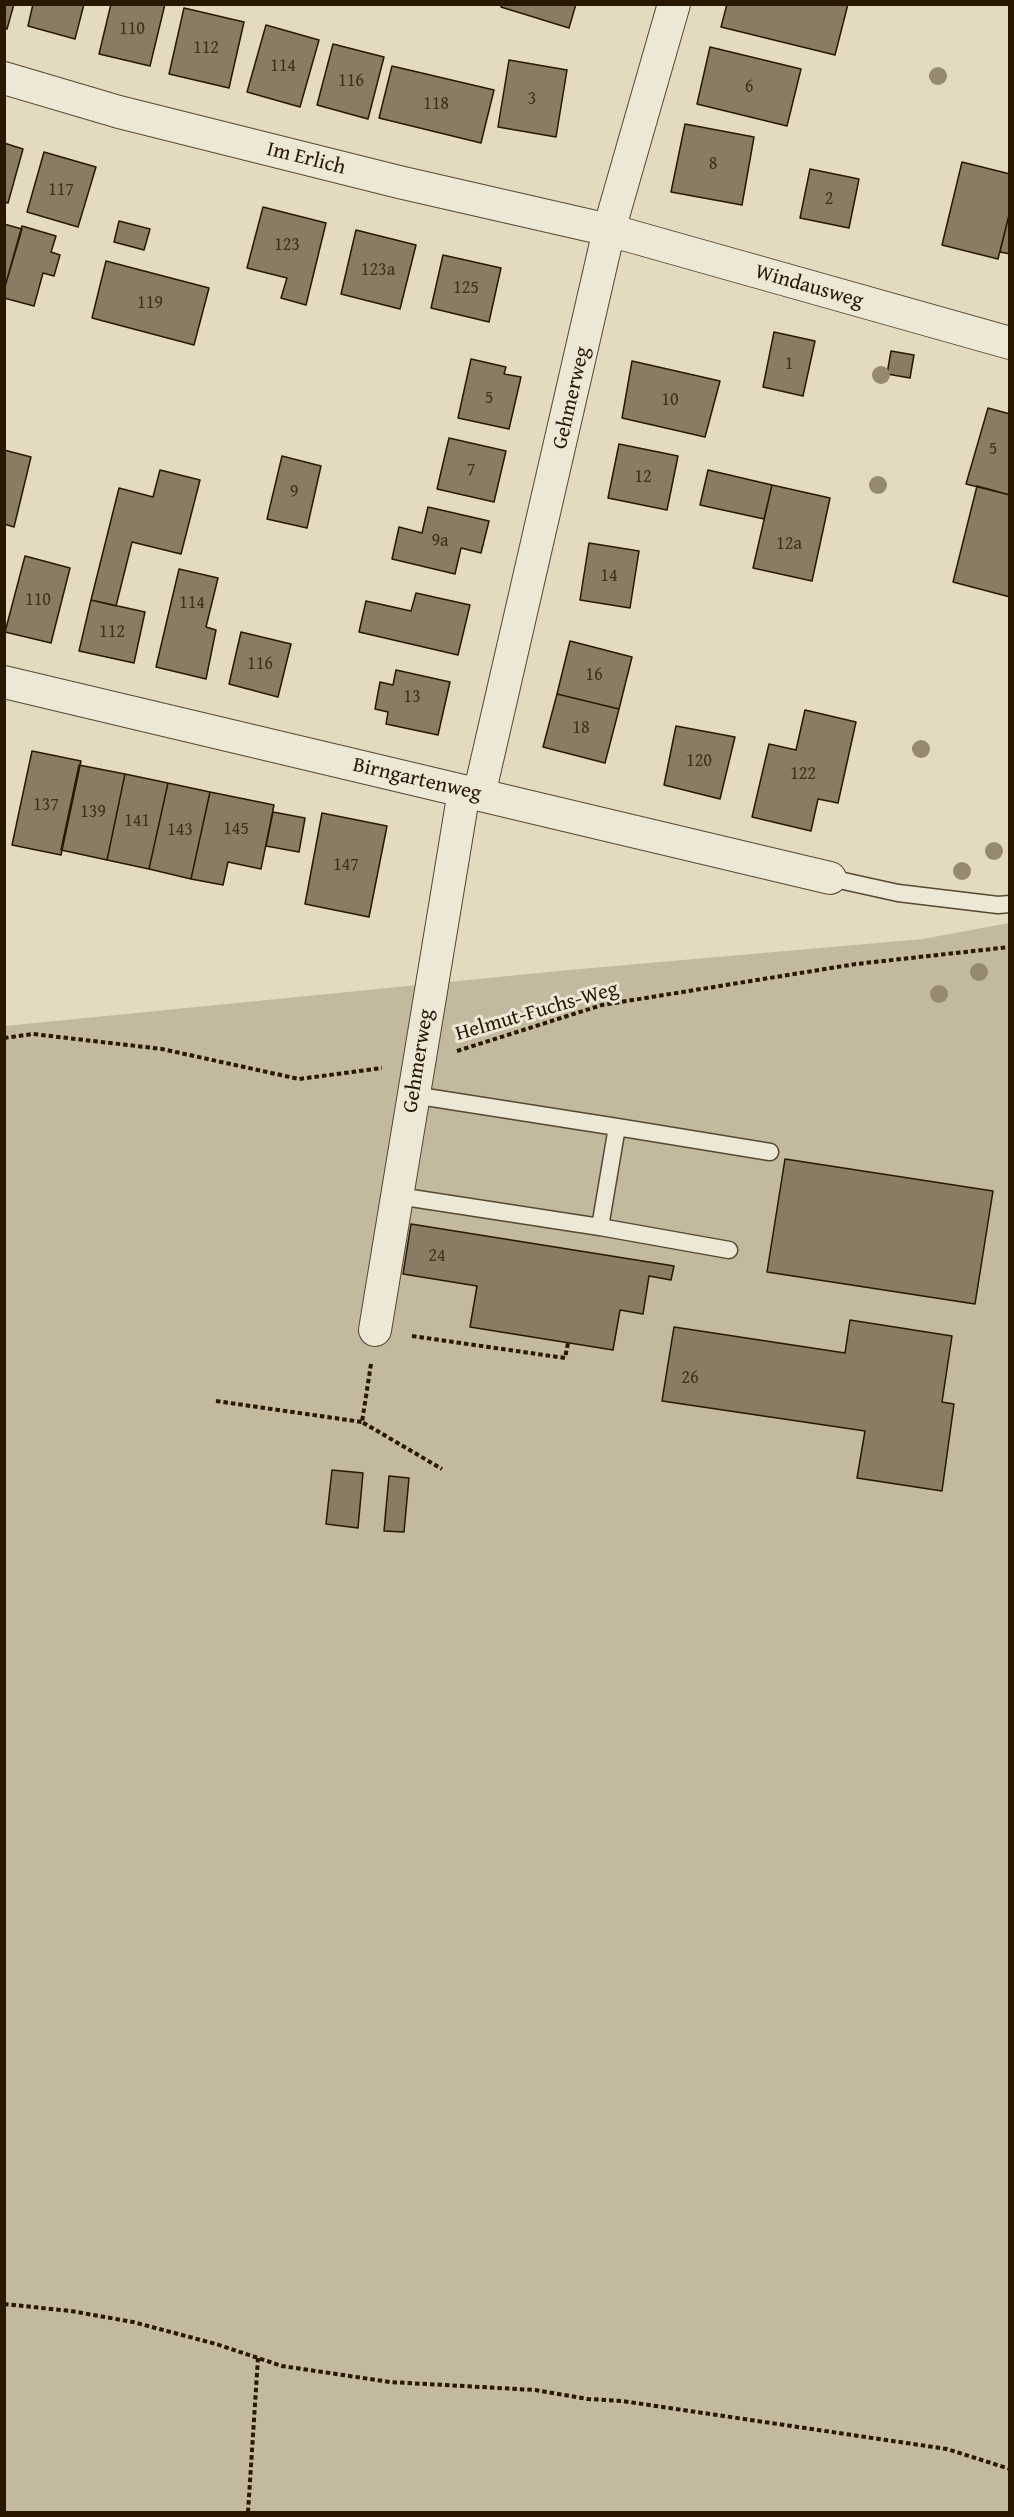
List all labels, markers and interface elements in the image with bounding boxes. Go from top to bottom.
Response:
house number: 110 [119,18,145,40]
house number: 112 [193,37,219,59]
house number: 114 [270,55,296,77]
house number: 116 [338,70,364,92]
house number: 6 [745,76,753,98]
house number: 3 [528,88,536,110]
house number: 118 [423,93,449,115]
street label: Im Erlich [264,137,348,181]
house number: 8 [709,153,717,175]
house number: 117 [48,179,74,201]
house number: 2 [825,188,833,210]
house number: 123 [274,234,300,256]
house number: 123a [361,259,395,281]
street label: Windausweg [752,260,866,314]
house number: 125 [453,277,479,299]
house number: 119 [137,292,163,314]
street label: Gehmerweg [548,344,596,452]
house number: 1 [785,353,793,375]
house number: 5 [485,387,493,409]
house number: 10 [661,389,679,411]
house number: 5 [989,438,997,460]
house number: 7 [467,459,475,481]
house number: 12 [634,466,652,488]
house number: 9 [290,481,298,503]
house number: 9a [431,530,449,552]
house number: 12a [776,533,802,555]
house number: 14 [600,565,618,587]
house number: 110 [25,589,51,611]
house number: 114 [179,592,205,614]
house number: 112 [99,621,125,643]
house number: 116 [247,653,273,675]
house number: 16 [585,664,603,686]
house number: 13 [403,686,421,708]
house number: 18 [572,717,590,739]
house number: 120 [686,750,712,772]
street label: Birngartenweg [350,753,484,807]
house number: 122 [790,763,816,785]
house number: 137 [33,794,59,816]
house number: 139 [80,801,106,823]
house number: 141 [124,810,150,832]
house number: 145 [223,818,249,840]
house number: 143 [167,819,193,841]
house number: 147 [333,854,359,876]
street label: Helmut-Fuchs-Weg [453,977,621,1047]
street label: Gehmerweg [398,1007,440,1115]
house number: 24 [428,1245,446,1267]
house number: 26 [681,1367,699,1389]

